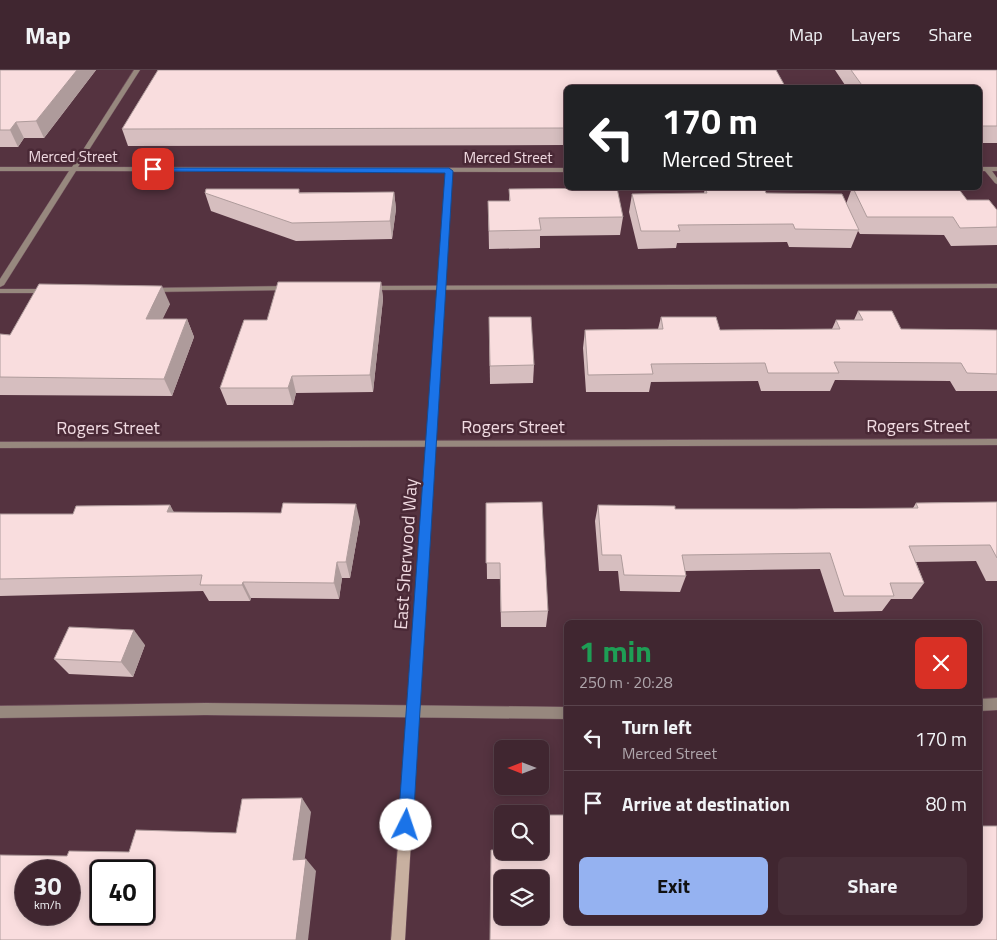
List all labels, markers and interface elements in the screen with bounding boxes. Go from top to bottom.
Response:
text: Map [25,17,71,53]
text: Map [789,21,823,48]
text: Layers [851,21,900,48]
text: Share [928,21,972,48]
text: 170 m [662,94,758,148]
icon: left [579,105,644,170]
text: Merced Street [662,142,793,176]
street label: Merced Street [28,145,118,168]
street label: Merced Street [463,146,553,169]
pin [132,148,174,190]
icon: arrive [139,155,167,183]
street label: Rogers Street [866,412,971,439]
street label: Rogers Street [461,413,566,440]
street label: Rogers Street [56,414,161,441]
street label: East Sherwood Way [387,477,424,631]
text: 1 min [579,628,652,674]
button: close [915,637,967,689]
text: 250 m · 20:28 [579,670,673,694]
text: Turn left [622,712,692,741]
icon: left [579,724,607,752]
text: 170 m [915,724,967,753]
north arrow [494,740,549,795]
map controls [494,740,549,925]
text: Merced Street [622,741,717,765]
icon: arrive [579,789,607,817]
text: Arrive at destination [622,789,790,818]
text: 80 m [926,789,967,818]
position arrow [379,798,431,850]
button: search [494,805,549,860]
button: Exit [579,857,768,915]
button: Share [778,857,967,915]
speed limit sign: 40 [90,860,155,925]
text: 30 [33,867,62,905]
button: layers [494,870,549,925]
text: km/h [34,895,61,914]

